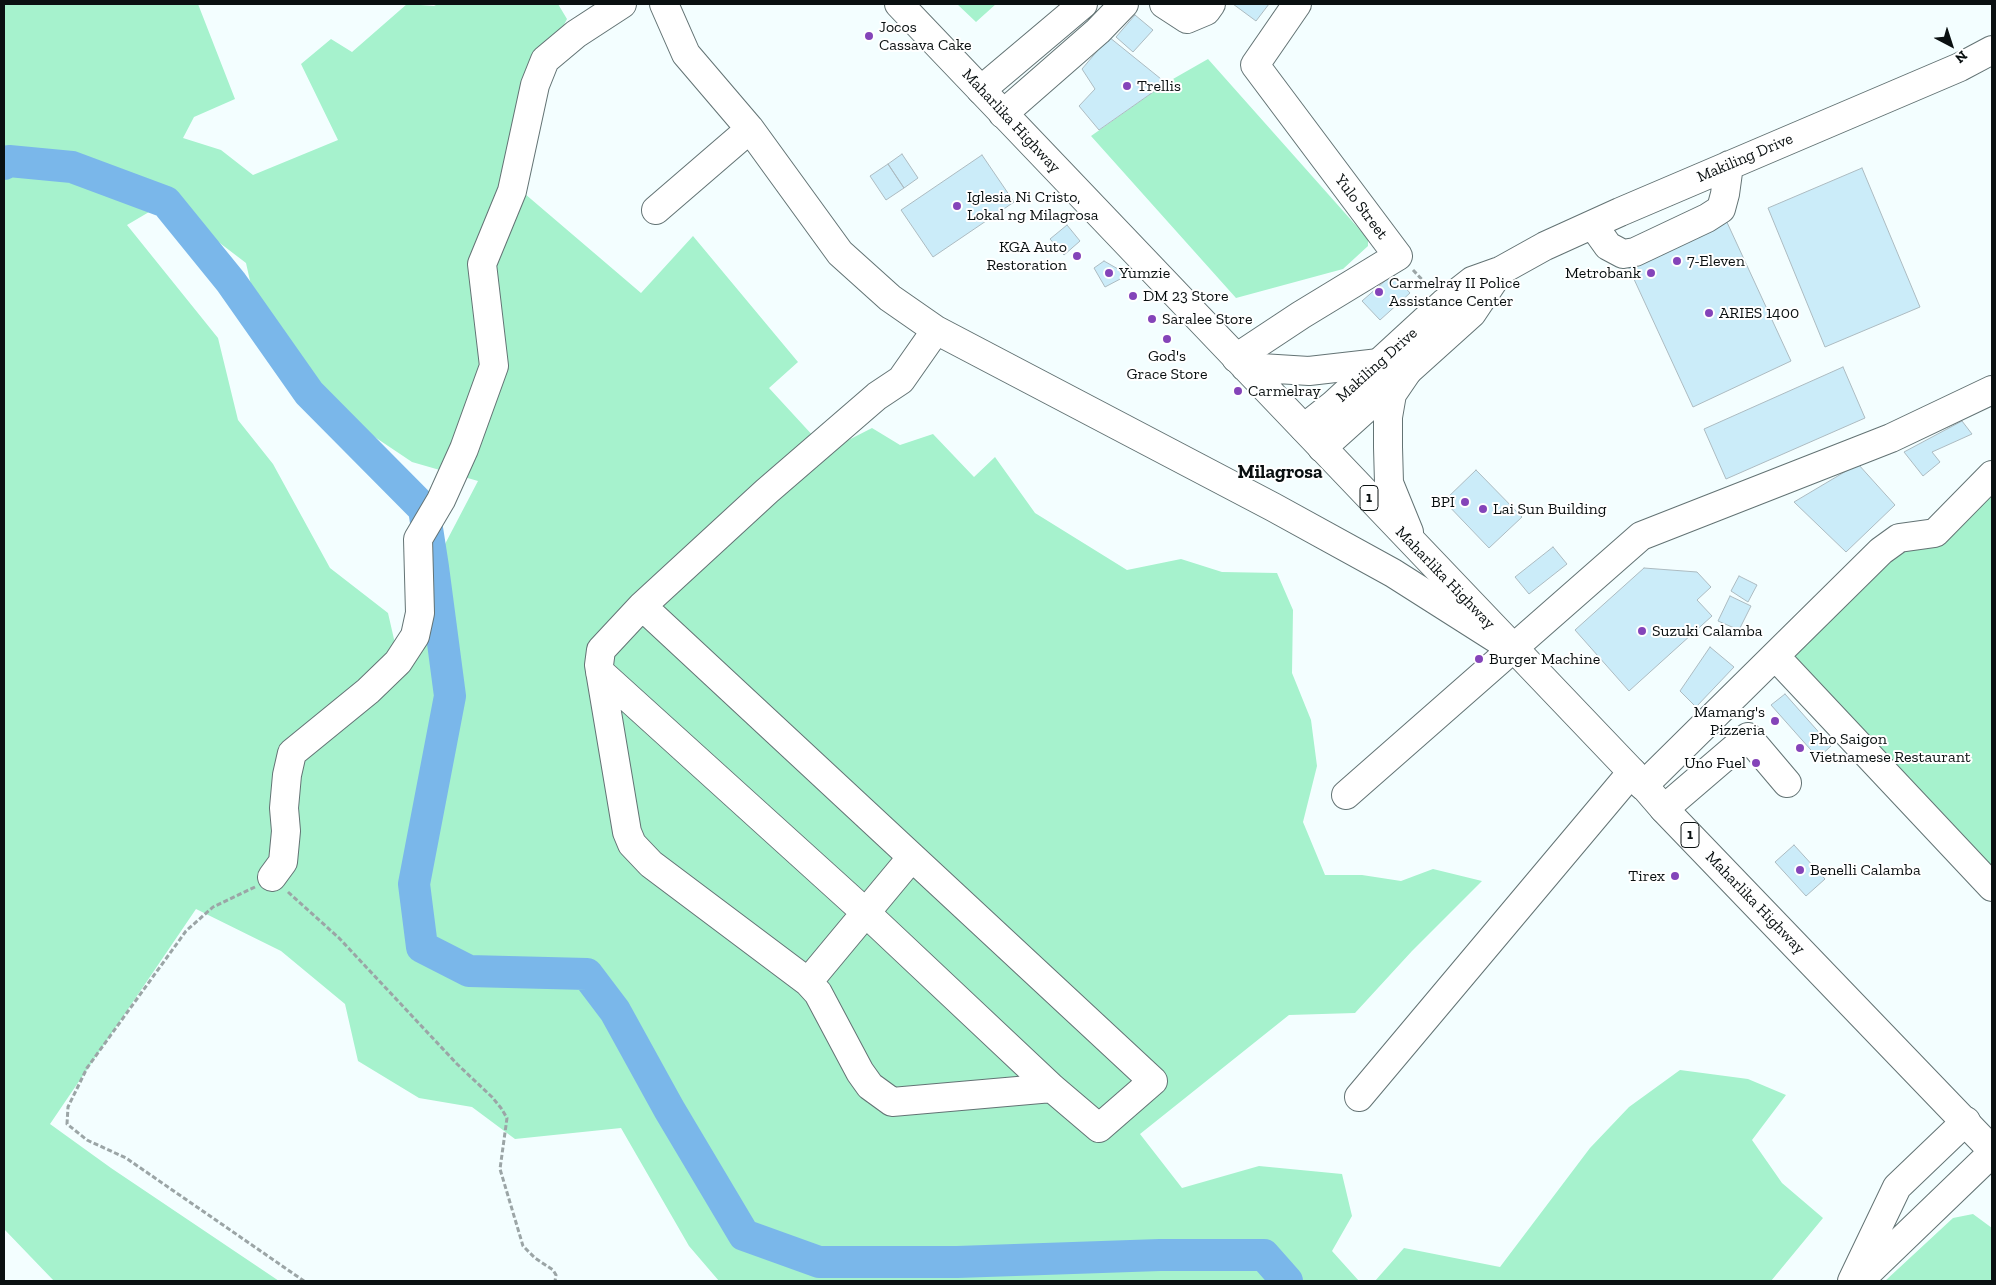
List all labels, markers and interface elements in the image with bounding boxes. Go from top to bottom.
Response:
place label: Jocos Cassava Cake [879,17,972,55]
north arrow [1926,20,1976,70]
marker: Jocos Cassava Cake [863,30,875,42]
text: N [1951,47,1971,67]
street label: Maharlika Highway [958,65,1064,177]
place label: Trellis [1137,76,1181,96]
marker: Trellis [1121,80,1133,92]
street label: Makiling Drive [1694,129,1796,187]
street label: Yulo Street [1330,171,1392,243]
place label: Iglesia Ni Cristo, Lokal ng Milagrosa [967,187,1098,225]
marker: Iglesia Ni Cristo, Lokal ng Milagrosa [951,200,963,212]
place label: KGA Auto Restoration [986,237,1067,275]
marker: KGA Auto Restoration [1071,250,1083,262]
place label: 7-Eleven [1687,251,1745,271]
marker: 7-Eleven [1671,255,1683,267]
place label: Yumzie [1119,263,1170,283]
place label: Metrobank [1565,263,1641,283]
marker: Yumzie [1103,267,1115,279]
marker: Metrobank [1645,267,1657,279]
place label: Carmelray II Police Assistance Center [1389,273,1520,311]
place label: DM 23 Store [1143,286,1228,306]
marker: Carmelray II Police Assistance Center [1373,286,1385,298]
marker: DM 23 Store [1127,290,1139,302]
place label: ARIES 1400 [1719,303,1799,323]
marker: ARIES 1400 [1703,307,1715,319]
place label: Saralee Store [1162,309,1253,329]
marker: Saralee Store [1146,313,1158,325]
street label: Makiling Drive [1333,324,1421,406]
marker: God's Grace Store [1161,333,1173,345]
place label: God's Grace Store [1127,346,1207,384]
place label: Carmelray [1248,381,1321,401]
marker: Carmelray [1232,385,1244,397]
district label: Milagrosa [1237,462,1323,484]
road number: 1 [1360,486,1378,510]
place label: BPI [1431,492,1455,512]
marker: BPI [1459,496,1471,508]
place label: Lai Sun Building [1493,499,1606,519]
marker: Lai Sun Building [1477,503,1489,515]
street label: Maharlika Highway [1391,523,1499,633]
place label: Suzuki Calamba [1652,621,1762,641]
marker: Suzuki Calamba [1636,625,1648,637]
place label: Burger Machine [1489,649,1600,669]
marker: Burger Machine [1473,653,1485,665]
place label: Mamang's Pizzeria [1694,702,1765,740]
marker: Mamang's Pizzeria [1769,715,1781,727]
place label: Pho Saigon Vietnamese Restaurant [1810,729,1971,767]
marker: Pho Saigon Vietnamese Restaurant [1794,742,1806,754]
place label: Uno Fuel [1684,753,1746,773]
marker: Uno Fuel [1750,757,1762,769]
road number: 1 [1681,822,1699,848]
street label: Maharlika Highway [1701,848,1809,958]
place label: Benelli Calamba [1810,860,1921,880]
marker: Benelli Calamba [1794,864,1806,876]
place label: Tirex [1628,866,1665,886]
marker: Tirex [1669,870,1681,882]

